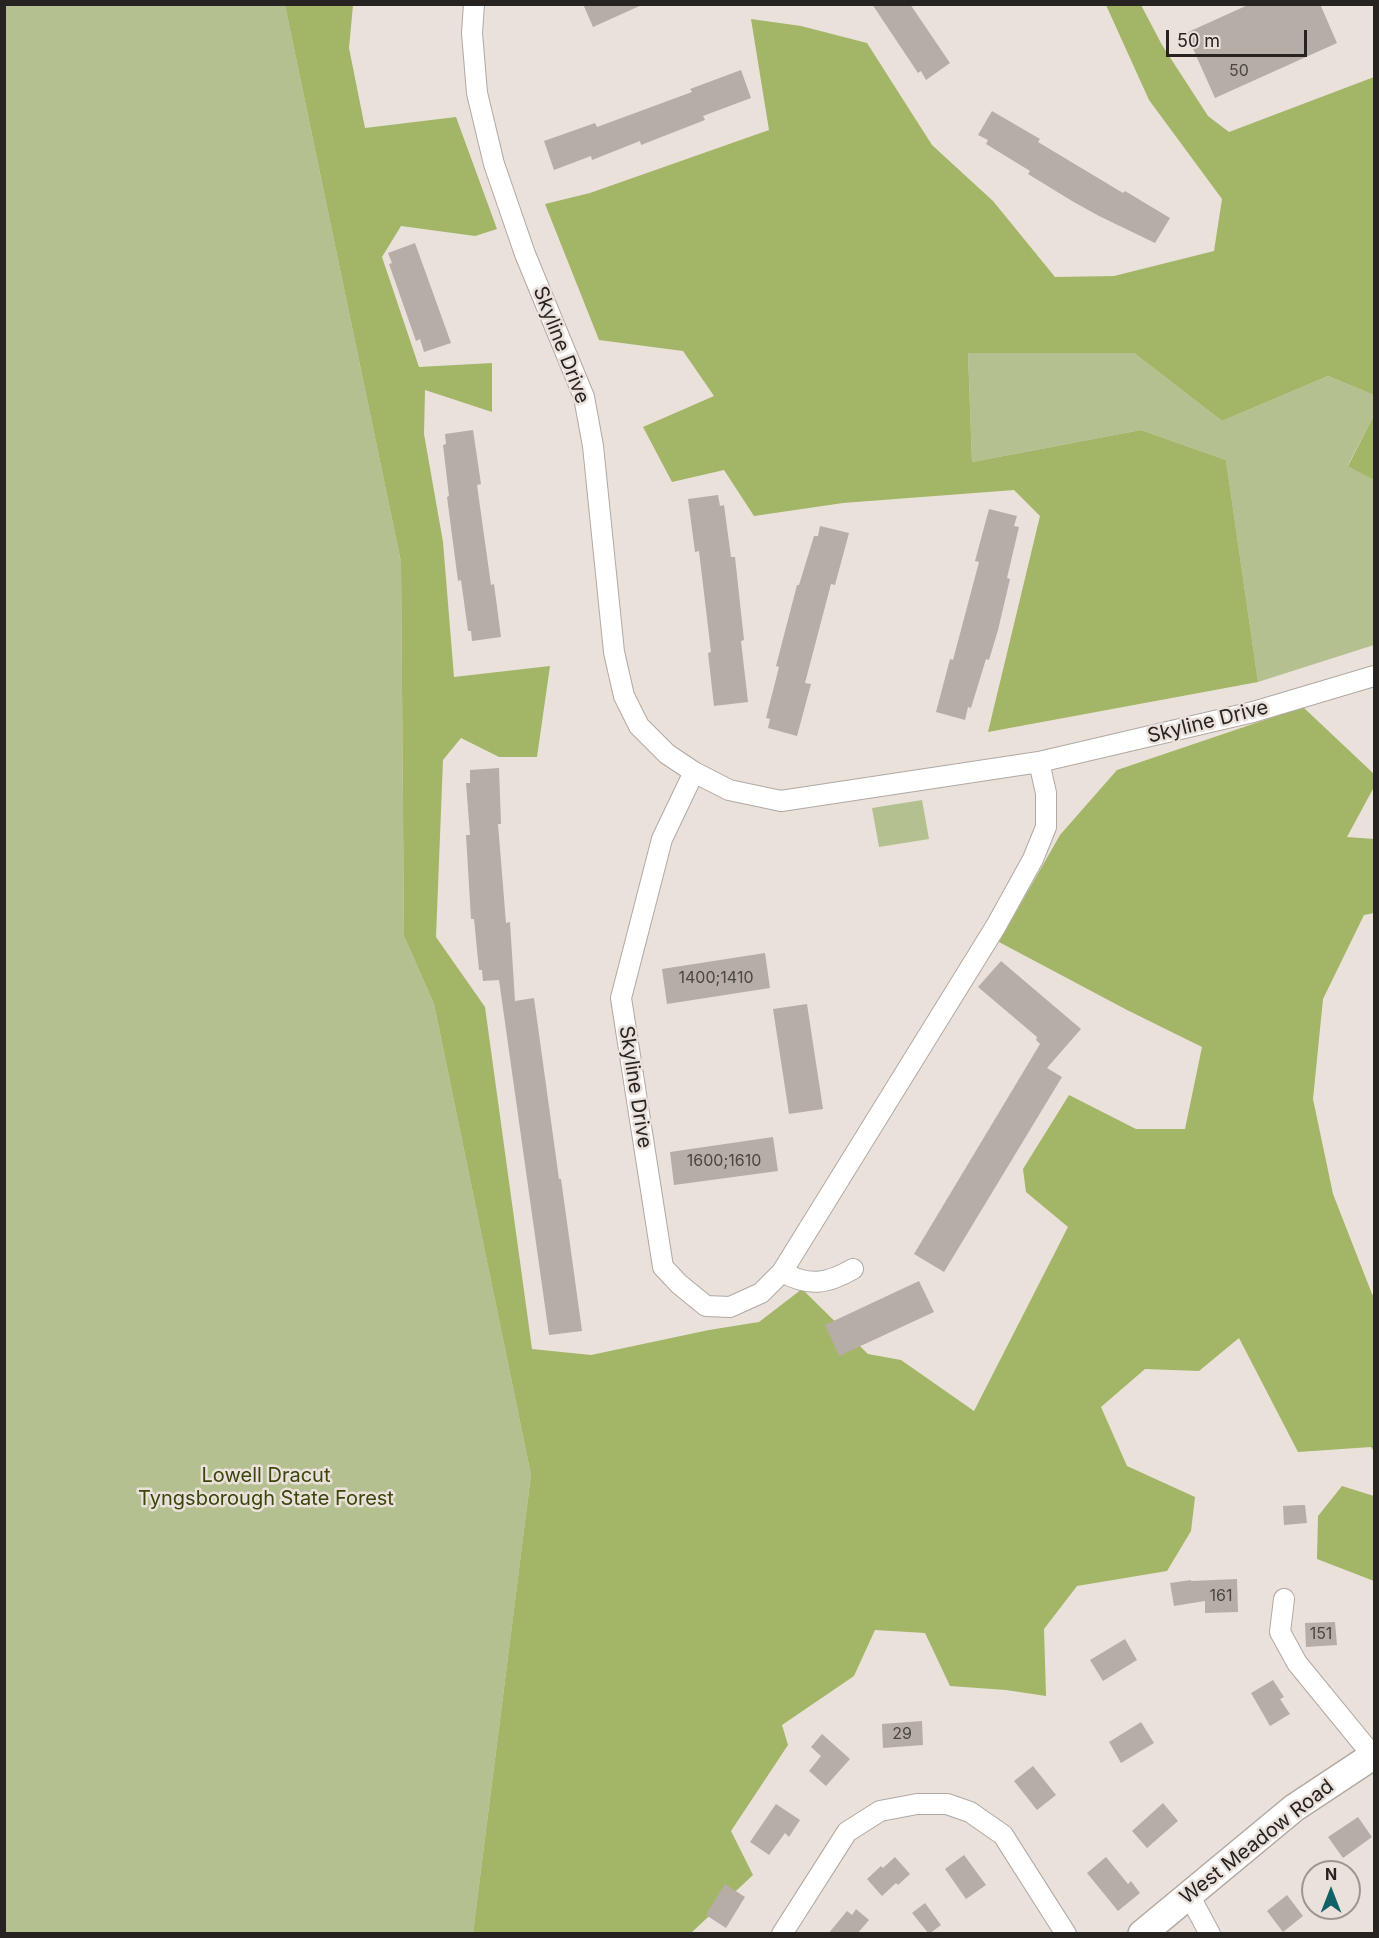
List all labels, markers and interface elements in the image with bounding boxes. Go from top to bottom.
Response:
scale bar [1169,18,1310,56]
text: 50 m [1177,30,1220,51]
house number: 50 [1229,61,1249,81]
street label: Skyline Drive [528,283,594,407]
street label: Skyline Drive [1145,695,1271,749]
house number: 1400;1410 [679,968,753,988]
street label: Skyline Drive [613,1024,657,1150]
house number: 1600;1610 [687,1151,761,1171]
park label: Lowell Dracut Tyngsborough State Forest [138,1464,394,1511]
house number: 161 [1210,1586,1232,1606]
house number: 151 [1310,1624,1332,1644]
house number: 29 [892,1724,912,1744]
street label: West Meadow Road [1175,1775,1339,1909]
north arrow [1301,1860,1361,1920]
text: N [1325,1864,1337,1884]

